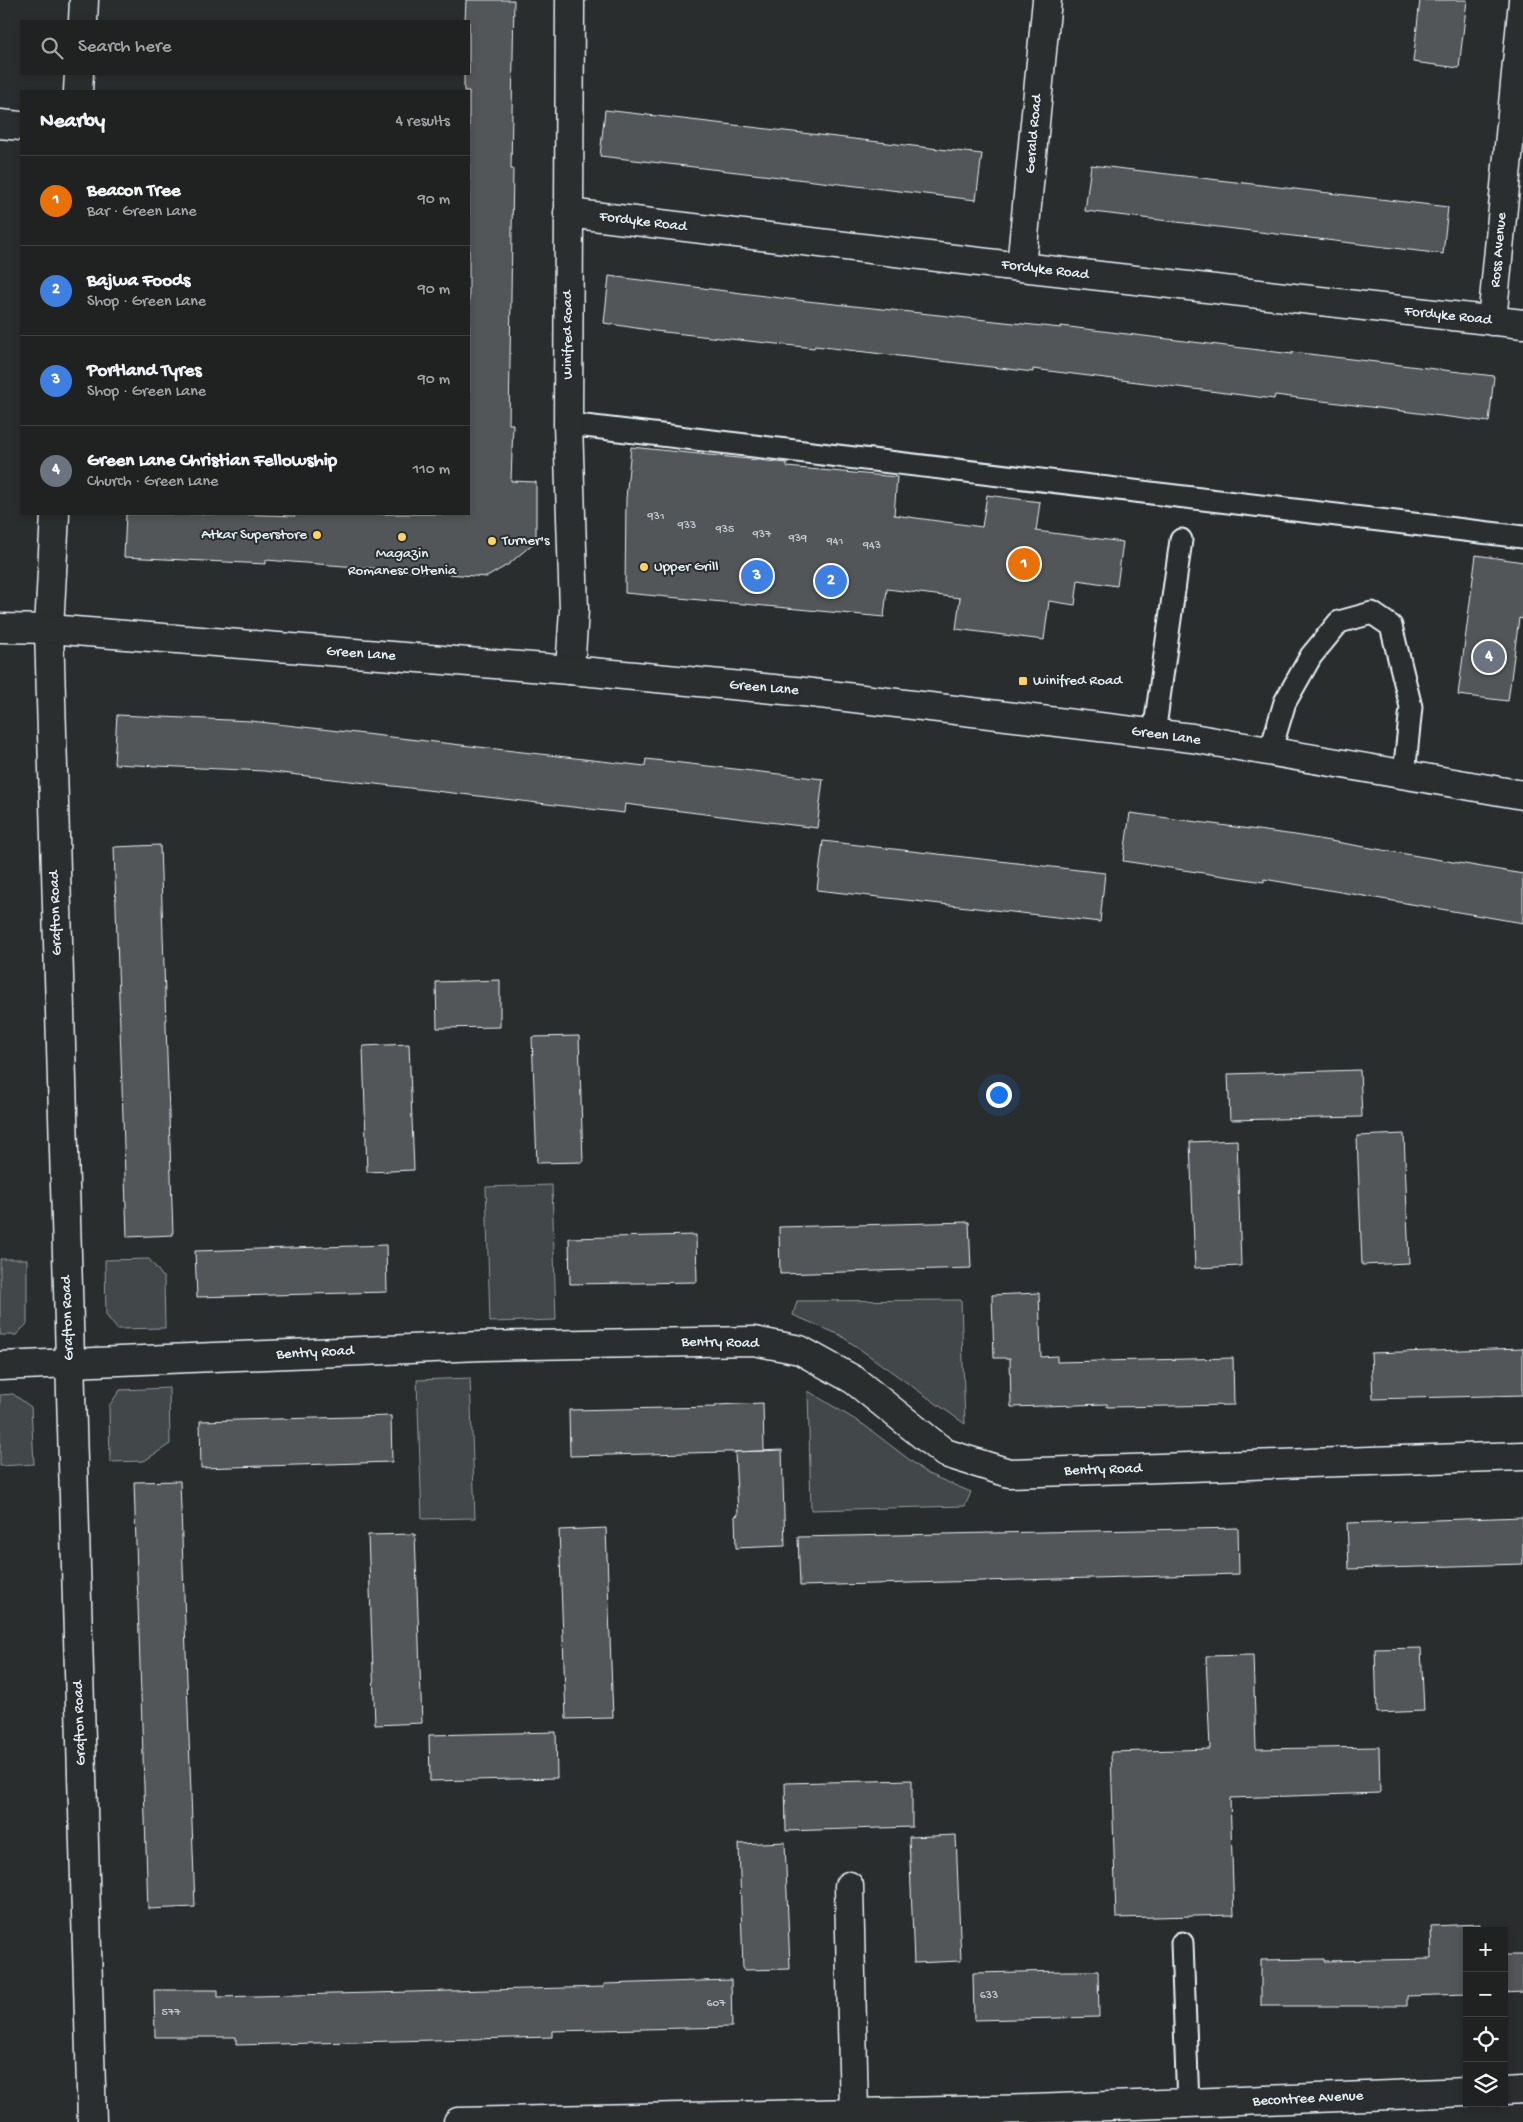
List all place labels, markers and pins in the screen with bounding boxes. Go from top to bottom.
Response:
place label: Atkar Superstore [201,526,307,544]
marker: Atkar Superstore [311,529,323,541]
marker: Magazin Romanesc Oltenia [396,531,408,543]
place label: Turner's [501,532,550,550]
marker: Turner's [486,535,498,547]
place label: Magazin Romanesc Oltenia [348,545,457,580]
pin: 1 [1008,545,1040,583]
pin: 3 [741,557,773,595]
place label: Upper Grill [654,558,719,576]
marker: Upper Grill [638,561,650,573]
pin: 2 [815,562,847,600]
pin: 4 [1473,638,1505,676]
place label: Winifred Road [1033,672,1123,690]
marker: Winifred Road [1017,675,1029,687]

